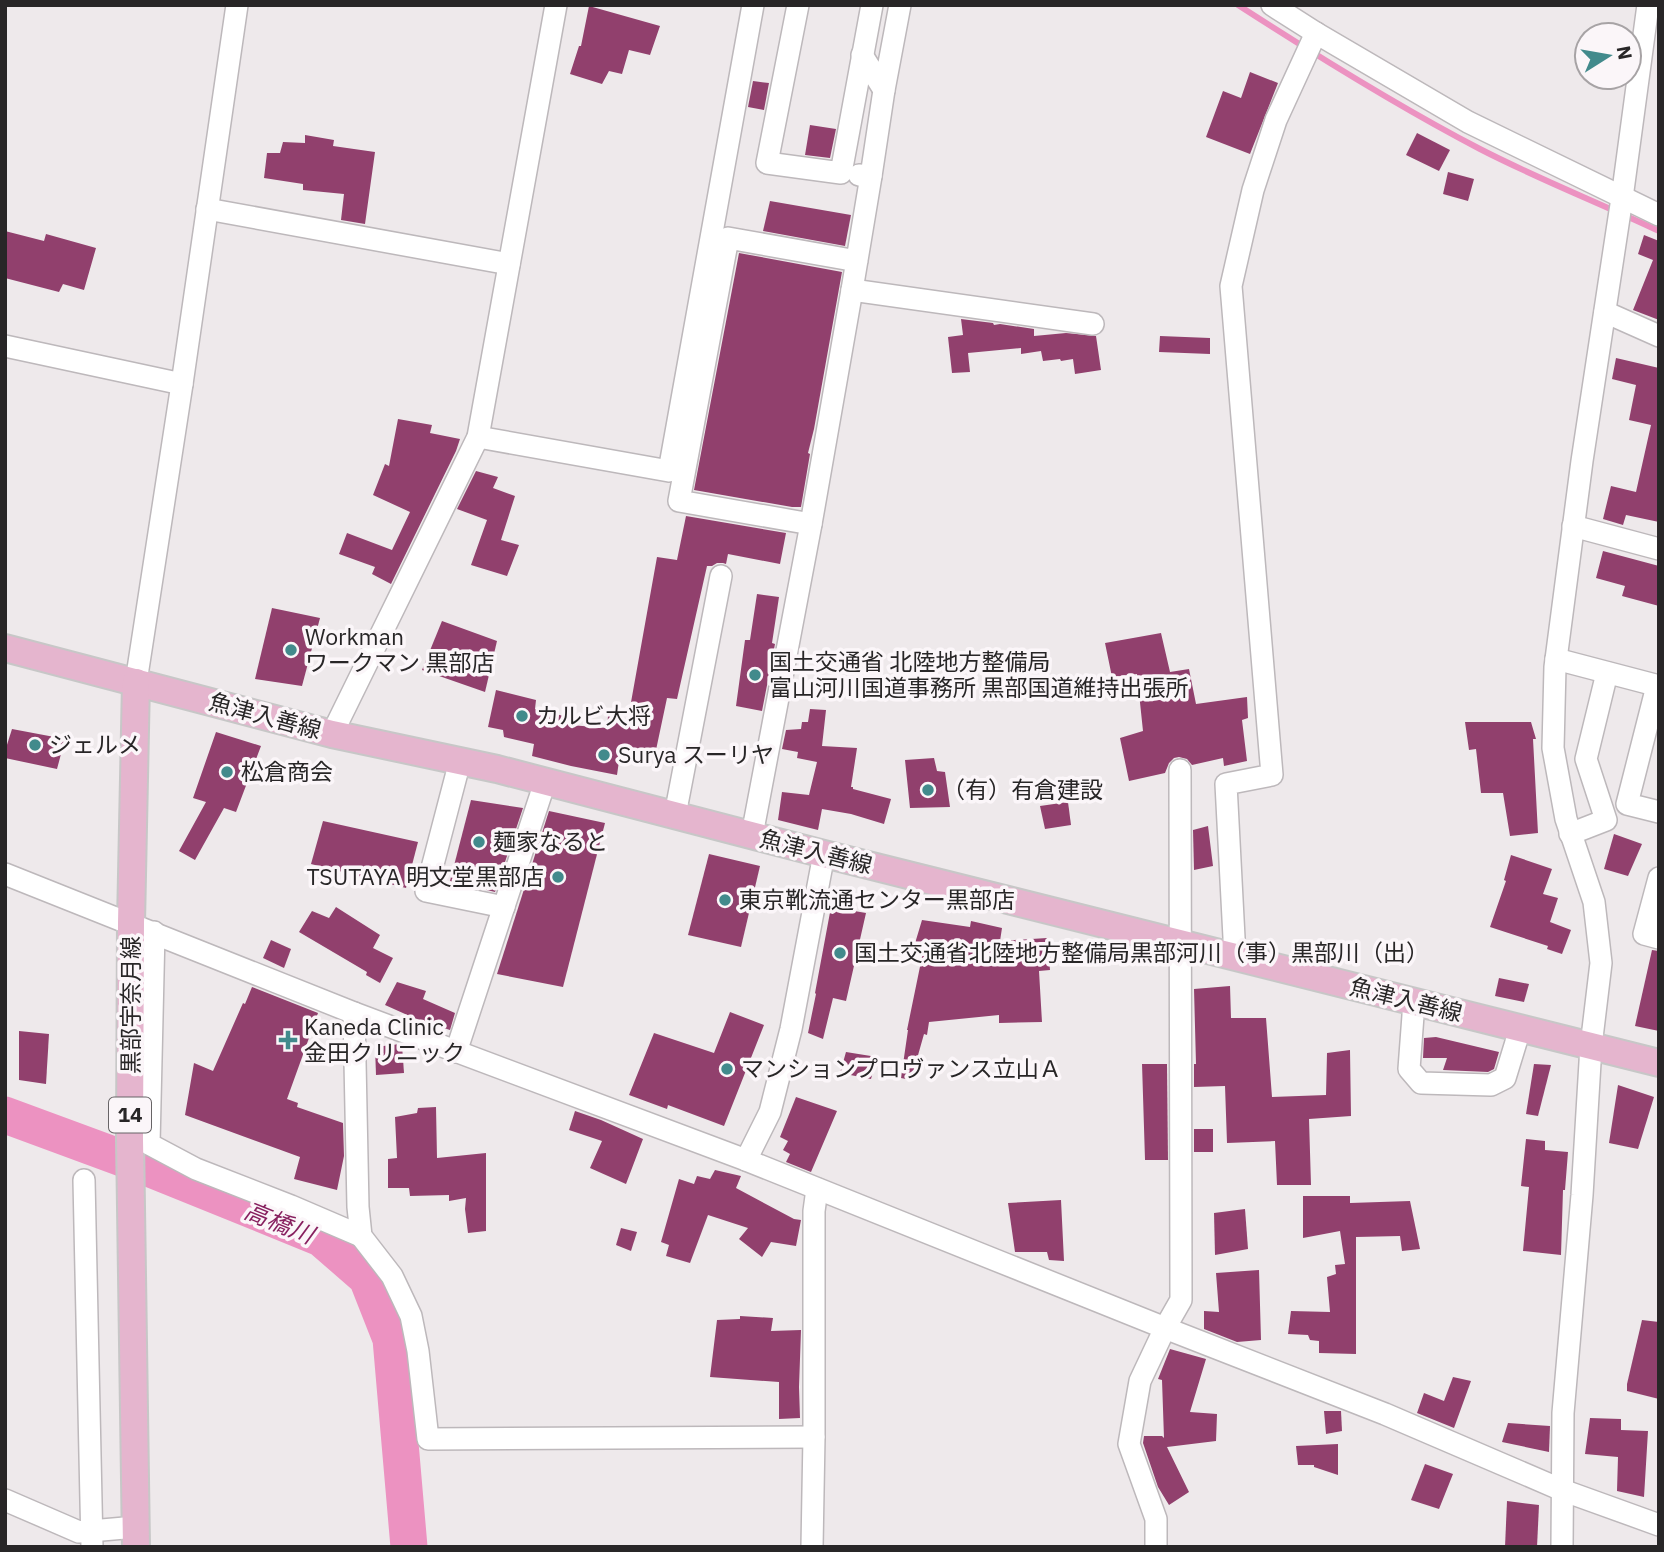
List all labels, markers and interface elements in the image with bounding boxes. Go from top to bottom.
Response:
north arrow [1573,21,1643,91]
text: N [1612,44,1638,62]
place label: Workman ワークマン 黒部店 [305,621,494,677]
marker: Workman ワークマン 黒部店 [283,642,299,658]
place label: 国土交通省 北陸地方整備局 富山河川国道事務所 黒部国道維持出張所 [769,646,1188,702]
marker: 国土交通省 北陸地方整備局 富山河川国道事務所 黒部国道維持出張所 [747,667,763,683]
street label: 魚津入善線 [206,686,325,744]
place label: カルビ大将 [536,700,651,730]
marker: カルビ大将 [514,708,530,724]
place label: ジェルメ [49,729,141,759]
marker: ジェルメ [27,737,43,753]
place label: Surya スーリヤ [618,739,774,769]
marker: Surya スーリヤ [596,747,612,763]
place label: 松倉商会 [241,756,333,786]
marker: 松倉商会 [219,764,235,780]
place label: （有）有倉建設 [942,774,1103,804]
marker: （有）有倉建設 [920,782,936,798]
street label: 魚津入善線 [757,823,876,879]
place label: 麺家なると [493,826,608,856]
marker: 麺家なると [471,834,487,850]
place label: TSUTAYA 明文堂黒部店 [306,861,544,891]
marker: TSUTAYA 明文堂黒部店 [550,869,566,885]
place label: 東京靴流通センター黒部店 [739,884,1015,914]
marker: 東京靴流通センター黒部店 [717,892,733,908]
street label: 黒部宇奈月線 [115,936,145,1074]
place label: 国土交通省北陸地方整備局黒部河川（事）黒部川（出） [854,937,1429,967]
marker: 国土交通省北陸地方整備局黒部河川（事）黒部川（出） [832,945,848,961]
street label: 魚津入善線 [1347,971,1466,1027]
place label: Kaneda Clinic 金田クリニック [304,1011,465,1067]
marker: Kaneda Clinic 金田クリニック [278,1030,298,1050]
place label: マンションプロヴァンス立山Ａ [741,1053,1062,1083]
marker: マンションプロヴァンス立山Ａ [719,1061,735,1077]
road number: 14 [109,1098,151,1132]
water label: 高橋川 [240,1194,322,1252]

